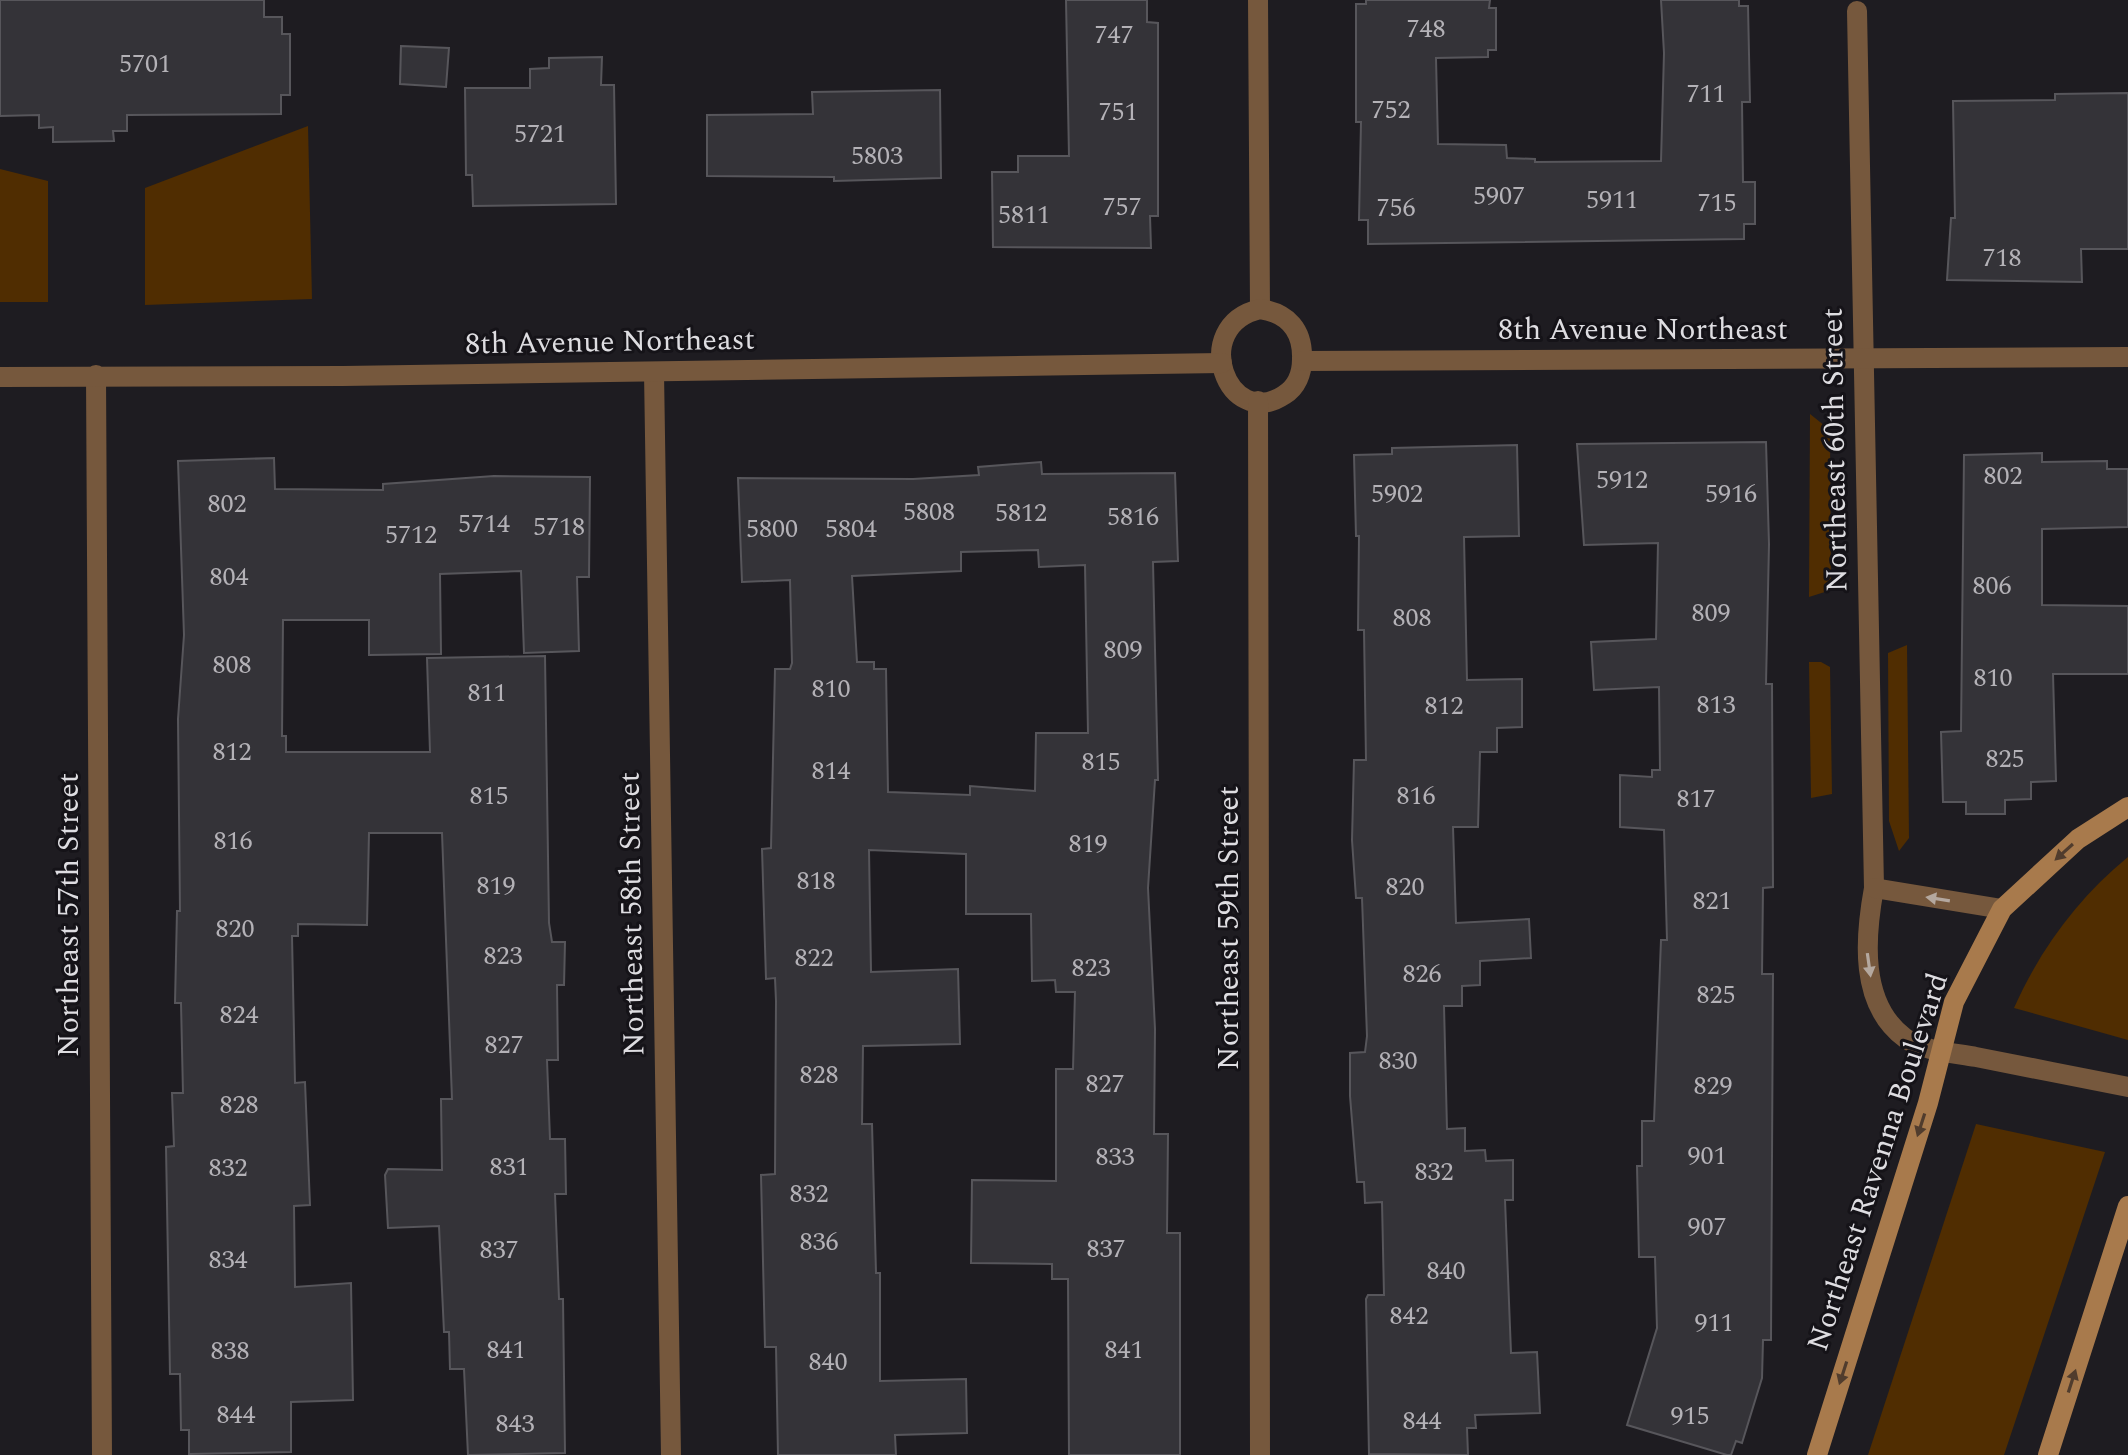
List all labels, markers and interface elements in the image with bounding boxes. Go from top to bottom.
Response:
house number: 748 [1406,9,1446,49]
house number: 747 [1094,15,1134,55]
house number: 5701 [119,44,171,84]
house number: 711 [1686,74,1726,114]
house number: 752 [1371,90,1411,130]
house number: 751 [1098,92,1138,132]
house number: 5721 [514,114,566,154]
house number: 5803 [851,136,903,176]
house number: 5907 [1473,176,1525,216]
house number: 5911 [1586,180,1638,220]
house number: 715 [1697,183,1737,223]
house number: 757 [1102,187,1142,227]
house number: 756 [1376,188,1416,228]
house number: 5811 [998,195,1050,235]
house number: 718 [1982,238,2022,278]
street label: 8th Avenue Northeast [1498,307,1788,353]
street label: Northeast 60th Street [1810,307,1860,593]
street label: 8th Avenue Northeast [465,316,755,368]
house number: 802 [1983,456,2023,496]
house number: 5912 [1596,460,1648,500]
house number: 5902 [1371,474,1423,514]
house number: 5916 [1705,474,1757,514]
house number: 802 [207,484,247,524]
house number: 5808 [903,492,955,532]
house number: 5812 [995,493,1047,533]
house number: 5816 [1107,497,1159,537]
house number: 5714 [458,504,510,544]
house number: 5718 [533,507,585,547]
house number: 5800 [746,509,798,549]
house number: 5804 [825,509,877,549]
house number: 5712 [385,515,437,555]
house number: 804 [209,557,249,597]
house number: 806 [1972,566,2012,606]
house number: 809 [1691,593,1731,633]
house number: 808 [1392,598,1432,638]
house number: 809 [1103,630,1143,670]
house number: 808 [212,645,252,685]
house number: 810 [1973,658,2013,698]
house number: 810 [811,669,851,709]
house number: 811 [467,673,507,713]
house number: 813 [1696,685,1736,725]
house number: 812 [1424,686,1464,726]
house number: 812 [212,732,252,772]
house number: 825 [1985,739,2025,779]
house number: 815 [1081,742,1121,782]
house number: 814 [811,751,851,791]
street label: Northeast 58th Street [607,771,657,1057]
street label: Northeast 57th Street [46,773,92,1057]
house number: 815 [469,776,509,816]
house number: 816 [1396,776,1436,816]
house number: 817 [1676,779,1716,819]
street label: Northeast 59th Street [1206,786,1252,1070]
house number: 816 [213,821,253,861]
house number: 819 [1068,824,1108,864]
one-way arrow [2055,842,2074,860]
house number: 818 [796,861,836,901]
house number: 819 [476,866,516,906]
house number: 820 [1385,867,1425,907]
house number: 821 [1692,881,1732,921]
one-way arrow [1925,892,1950,905]
house number: 820 [215,909,255,949]
house number: 823 [483,936,523,976]
house number: 822 [794,938,834,978]
house number: 823 [1071,948,1111,988]
one-way arrow [1863,953,1876,978]
house number: 826 [1402,954,1442,994]
street label: Northeast Ravenna Boulevard [1795,967,1961,1357]
house number: 825 [1696,975,1736,1015]
house number: 824 [219,995,259,1035]
house number: 827 [484,1025,524,1065]
house number: 830 [1378,1041,1418,1081]
house number: 828 [799,1055,839,1095]
house number: 827 [1085,1064,1125,1104]
house number: 829 [1693,1066,1733,1106]
house number: 828 [219,1085,259,1125]
one-way arrow [1914,1114,1927,1138]
house number: 901 [1687,1136,1727,1176]
house number: 833 [1095,1137,1135,1177]
house number: 831 [489,1147,529,1187]
house number: 832 [208,1148,248,1188]
house number: 832 [1414,1152,1454,1192]
house number: 832 [789,1174,829,1214]
house number: 907 [1687,1207,1727,1247]
house number: 836 [799,1222,839,1262]
house number: 837 [1086,1229,1126,1269]
house number: 837 [479,1230,519,1270]
house number: 834 [208,1240,248,1280]
house number: 840 [1426,1251,1466,1291]
house number: 842 [1389,1296,1429,1336]
house number: 911 [1694,1303,1734,1343]
house number: 841 [486,1330,526,1370]
house number: 841 [1104,1330,1144,1370]
house number: 838 [210,1331,250,1371]
house number: 840 [808,1342,848,1382]
one-way arrow [1836,1362,1849,1386]
one-way arrow [2066,1368,2079,1392]
house number: 844 [216,1395,256,1435]
house number: 915 [1670,1396,1710,1436]
house number: 844 [1402,1401,1442,1441]
house number: 843 [495,1404,535,1444]

